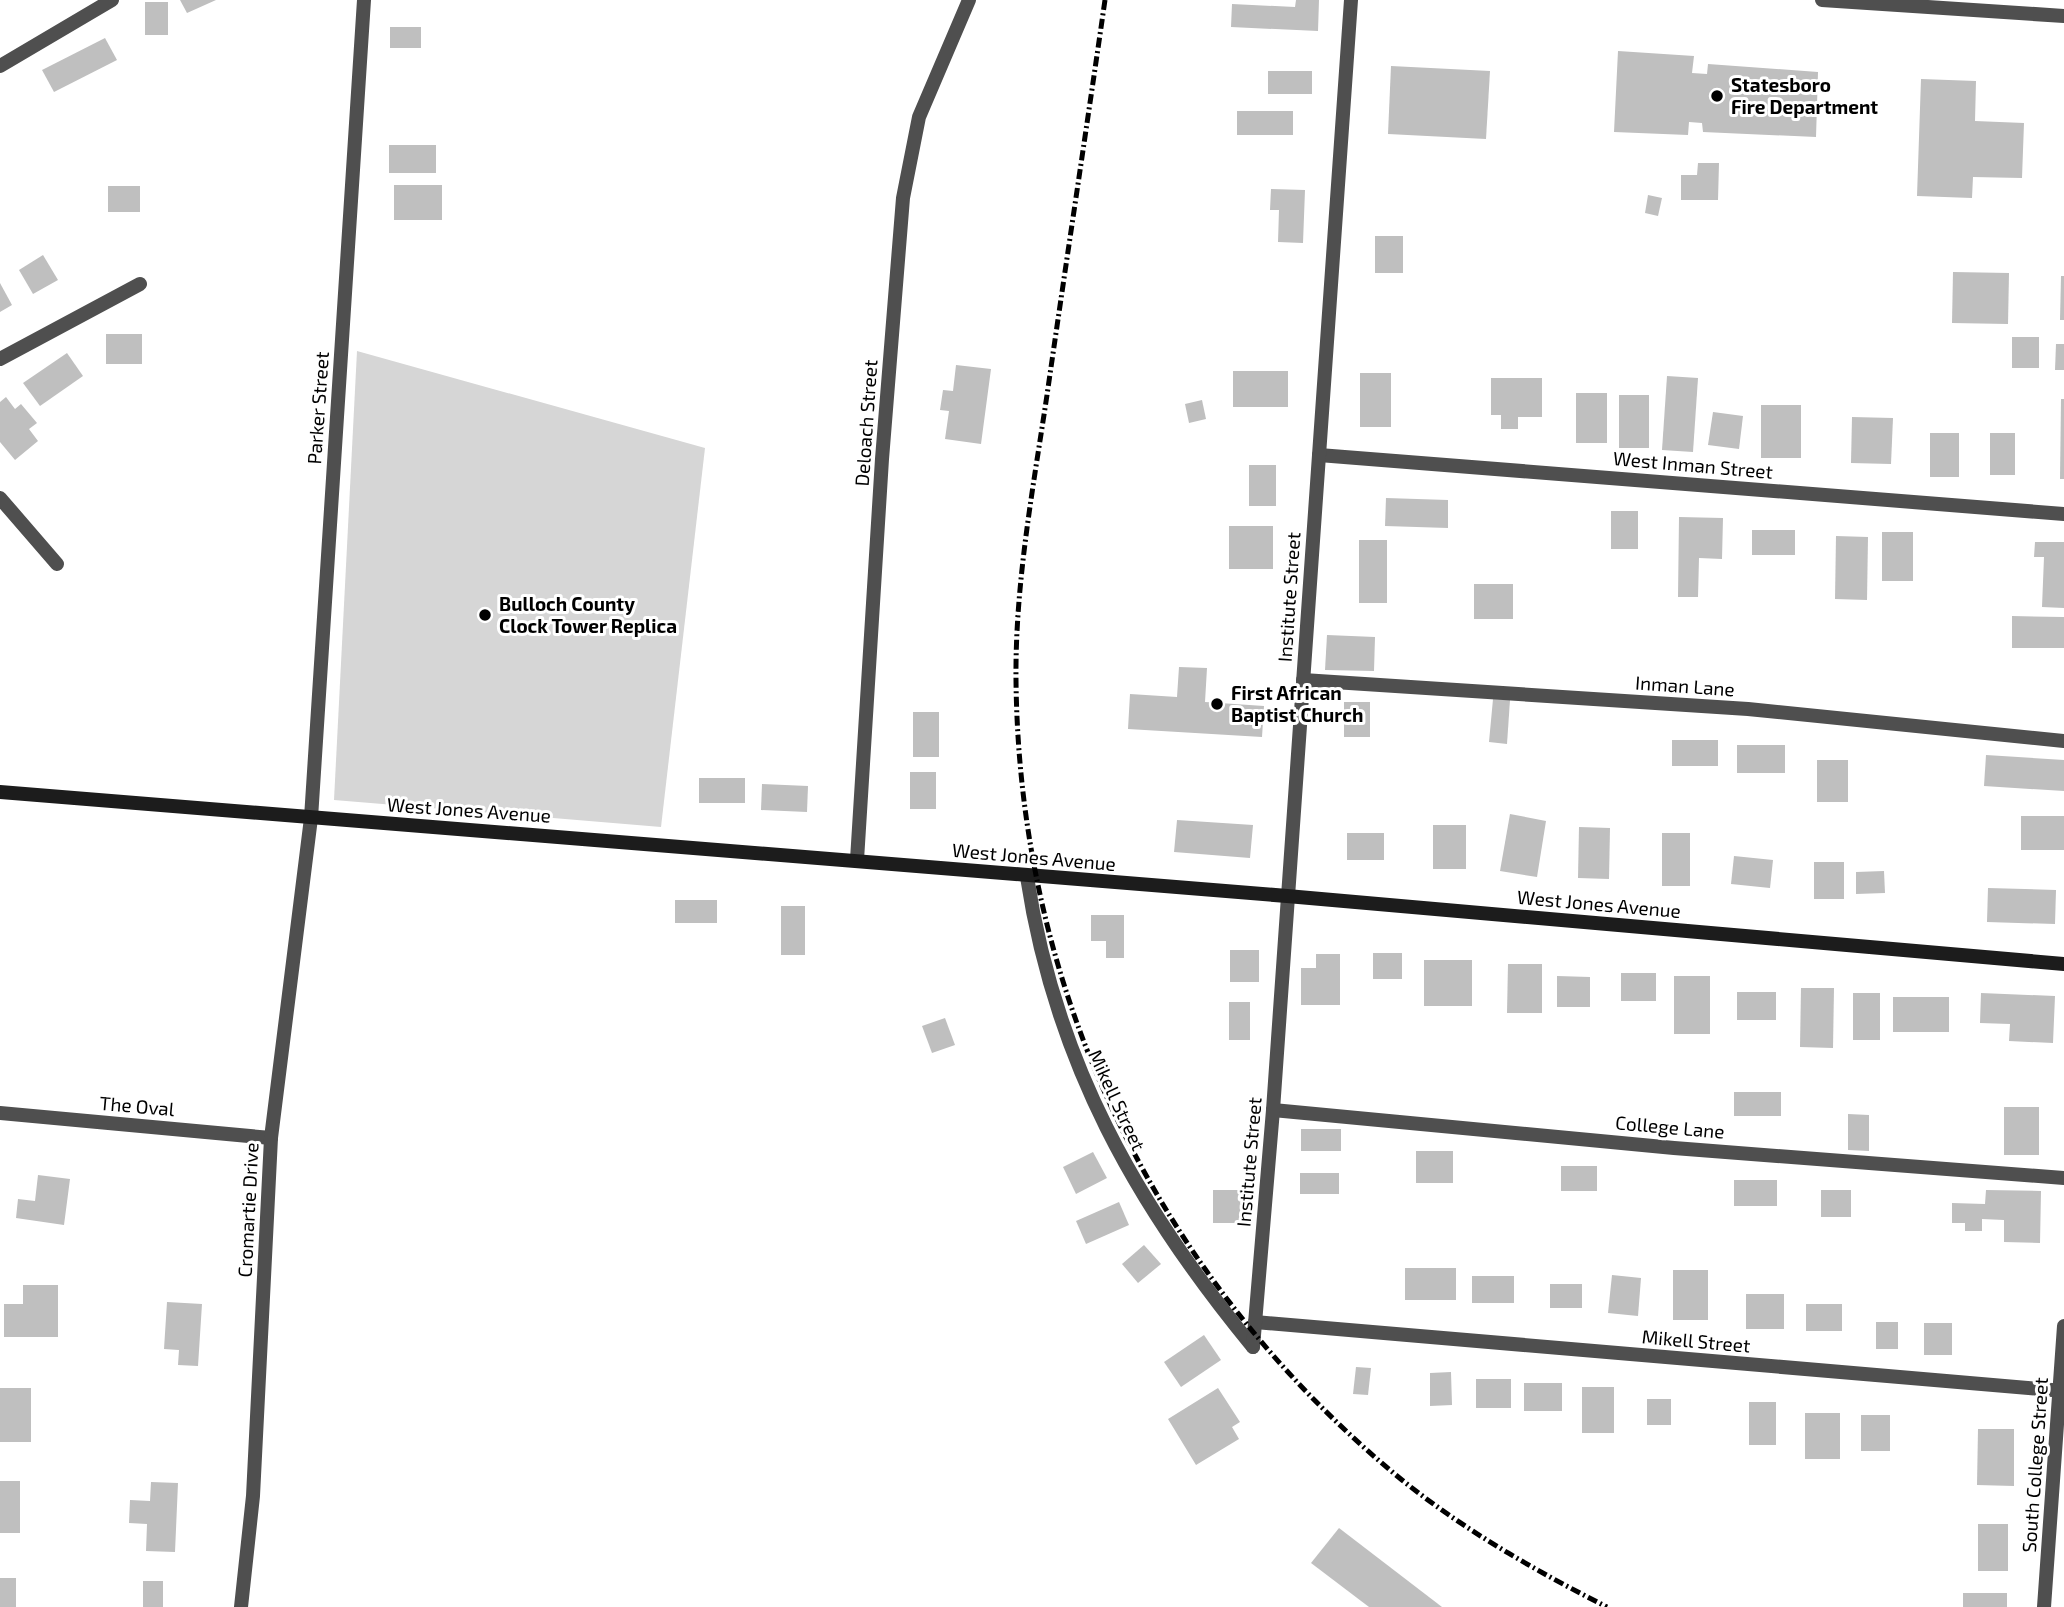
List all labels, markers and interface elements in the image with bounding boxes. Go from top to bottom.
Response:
place label: Statesboro Fire Department [1731,73,1878,118]
marker: Statesboro Fire Department [1709,88,1725,104]
street label: Parker Street [302,351,333,465]
street label: Deloach Street [850,359,881,487]
street label: West Inman Street [1612,446,1774,483]
street label: Institute Street [1272,531,1305,663]
place label: Bulloch County Clock Tower Replica [499,592,677,637]
marker: Bulloch County Clock Tower Replica [477,607,493,623]
street label: Inman Lane [1634,671,1736,700]
place label: First African Baptist Church [1231,681,1363,726]
marker: First African Baptist Church [1209,696,1225,712]
street label: West Jones Avenue [386,792,552,827]
street label: West Jones Avenue [951,838,1117,875]
street label: West Jones Avenue [1516,885,1682,922]
street label: Mikell Street [1084,1046,1151,1154]
street label: The Oval [99,1091,176,1120]
street label: Institute Street [1231,1096,1266,1228]
street label: College Lane [1614,1110,1726,1143]
street label: Cromartie Drive [232,1142,263,1278]
street label: Mikell Street [1641,1324,1751,1357]
street label: South College Street [2017,1377,2052,1553]

